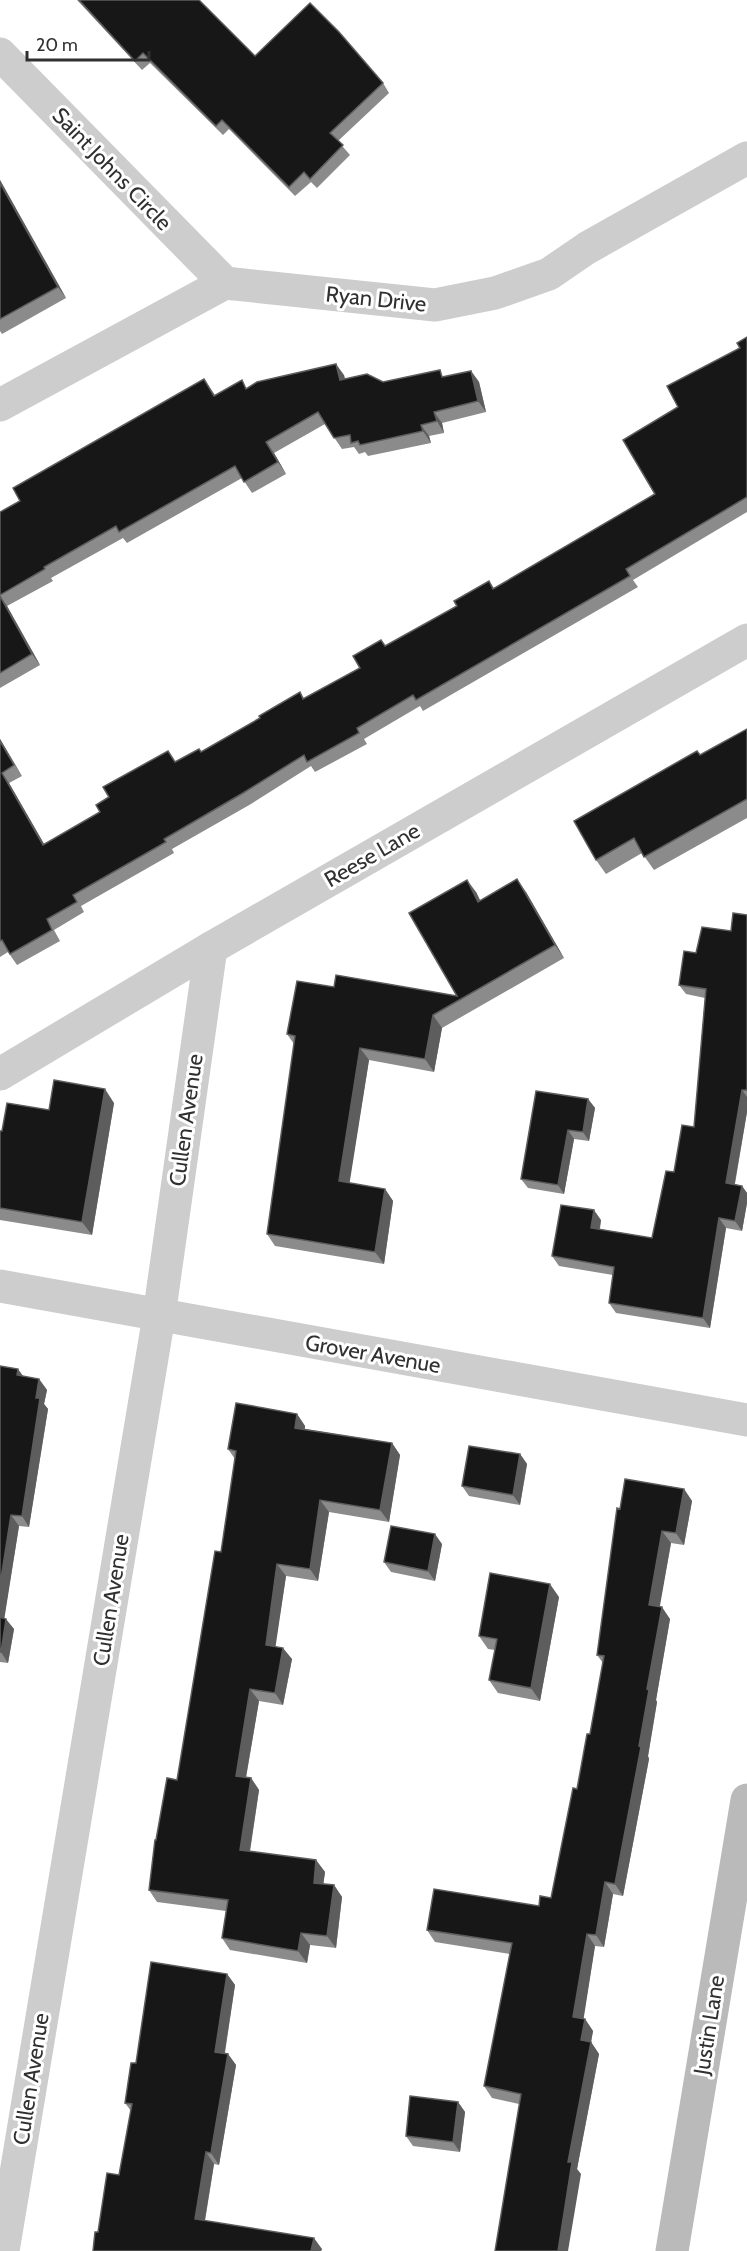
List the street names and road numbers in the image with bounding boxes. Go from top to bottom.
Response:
street label: Saint Johns Circle [47,102,177,236]
street label: Ryan Drive [324,280,428,318]
street label: Reese Lane [319,817,425,893]
street label: Cullen Avenue [163,1052,209,1188]
street label: Grover Avenue [303,1329,443,1379]
street label: Cullen Avenue [87,1532,135,1668]
street label: Justin Lane [688,1973,730,2078]
street label: Cullen Avenue [7,2011,55,2147]

